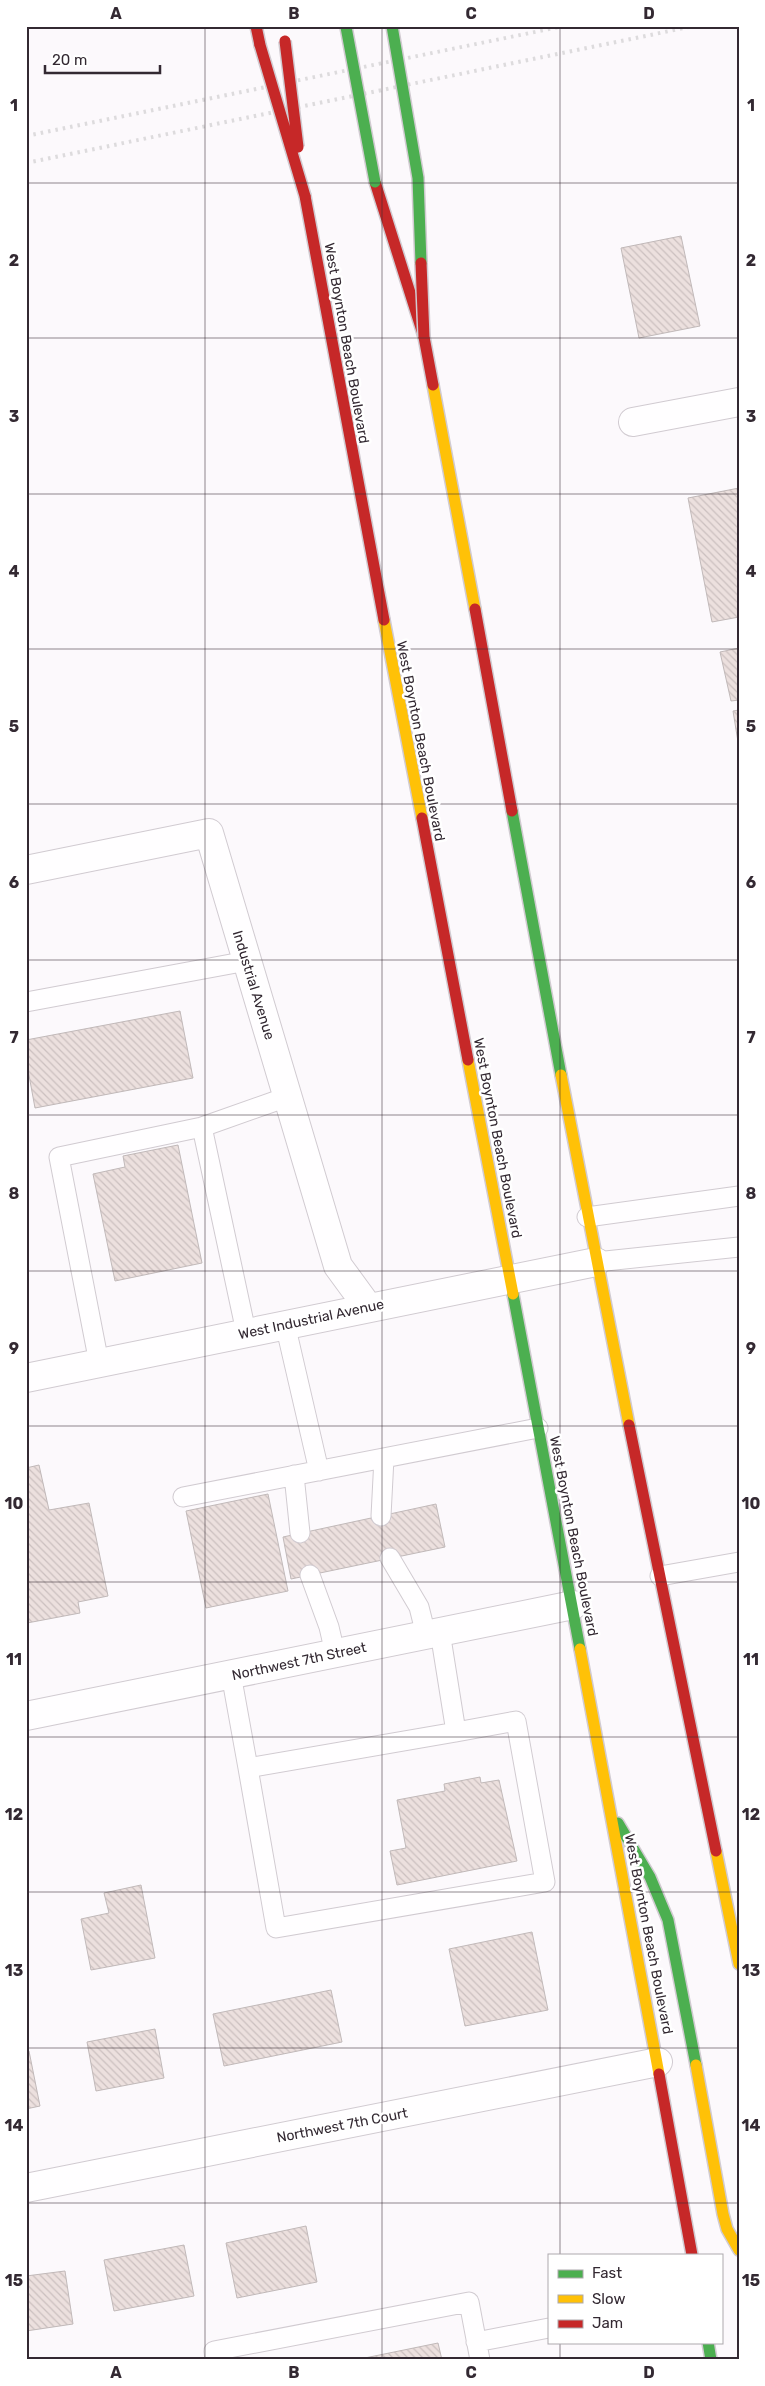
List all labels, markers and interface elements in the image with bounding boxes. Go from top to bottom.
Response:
text: A [110,4,122,23]
text: B [288,4,300,23]
text: C [465,4,477,23]
text: D [643,4,655,23]
scale bar [45,42,160,74]
text: 20 m [52,51,87,69]
text: 1 [10,96,18,115]
text: 1 [747,96,755,115]
street label: West Boynton Beach Boulevard [320,241,373,445]
text: 2 [9,251,19,270]
text: 2 [746,251,756,270]
text: 3 [9,407,19,426]
text: 3 [746,407,756,426]
text: 4 [9,562,20,581]
text: 4 [746,562,757,581]
street label: West Boynton Beach Boulevard [393,640,448,843]
text: 5 [9,717,19,736]
text: 5 [746,717,756,736]
text: 6 [9,873,19,892]
text: 6 [746,873,756,892]
street label: Industrial Avenue [229,928,278,1042]
text: 7 [9,1028,19,1047]
text: 7 [746,1028,756,1047]
street label: West Boynton Beach Boulevard [470,1037,525,1240]
text: 8 [9,1184,20,1203]
text: 8 [746,1184,757,1203]
street label: West Industrial Avenue [237,1296,386,1343]
text: 9 [9,1339,19,1358]
text: 9 [746,1339,756,1358]
street label: West Boynton Beach Boulevard [546,1435,601,1638]
text: 10 [5,1494,24,1513]
text: 10 [742,1494,761,1513]
street label: Northwest 7th Street [230,1639,368,1684]
text: 11 [6,1650,22,1669]
text: 11 [743,1650,759,1669]
text: 12 [5,1805,23,1824]
text: 12 [742,1805,760,1824]
street label: West Boynton Beach Boulevard [621,1833,676,2036]
text: 13 [5,1961,23,1980]
text: 13 [742,1961,760,1980]
street label: Northwest 7th Court [275,2104,410,2147]
text: 14 [5,2116,24,2135]
text: 14 [742,2116,761,2135]
legend [548,2254,722,2344]
text: Fast [592,2264,622,2282]
text: 15 [5,2271,23,2290]
text: 15 [742,2271,760,2290]
text: Slow [592,2290,625,2308]
text: Jam [592,2314,623,2332]
text: A [110,2363,122,2382]
text: B [288,2363,300,2382]
text: C [465,2363,477,2382]
text: D [643,2363,655,2382]

